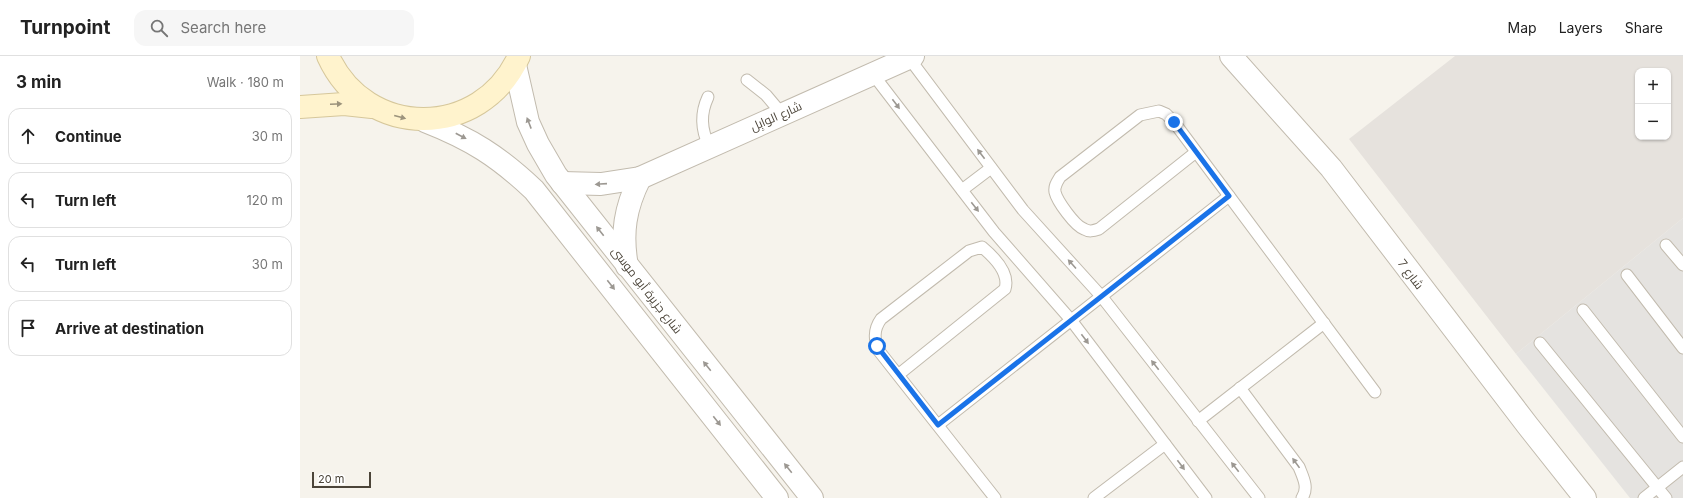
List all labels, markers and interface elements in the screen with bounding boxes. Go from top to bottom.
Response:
search box [134,10,414,46]
text: Turnpoint [20,16,110,39]
icon: search [148,17,170,39]
text: Search here [180,18,266,37]
text: Map [1508,19,1537,36]
text: Layers [1559,19,1603,36]
text: Share [1625,19,1663,36]
map controls [1635,68,1671,140]
button: + [1635,68,1671,104]
text: 3 min [16,72,62,92]
text: Walk · 180 m [207,74,284,90]
street label: شارع الوابِل [748,98,805,135]
one-way arrow [892,99,900,110]
one-way arrow [330,101,343,107]
button: − [1635,104,1671,140]
route end [1165,113,1183,131]
one-way arrow [394,114,406,120]
one-way arrow [526,117,532,129]
icon: ahead [17,125,39,147]
text: Continue [55,127,122,146]
text: 30 m [252,128,283,144]
one-way arrow [455,133,466,139]
one-way arrow [976,148,985,159]
one-way arrow [595,180,607,187]
icon: left [17,189,39,211]
text: Turn left [55,191,116,210]
text: 120 m [247,192,283,208]
one-way arrow [971,202,979,213]
one-way arrow [596,226,604,237]
street label: شارع جزيرة أبو موسى [608,244,686,337]
icon: left [17,253,39,275]
text: Turn left [55,255,116,274]
text: 30 m [252,256,283,272]
street label: شارع 7 [1394,256,1427,293]
one-way arrow [1068,259,1077,270]
one-way arrow [606,280,615,291]
icon: arrive [17,317,39,339]
text: Arrive at destination [55,319,204,338]
one-way arrow [1081,334,1090,345]
route start [868,337,886,355]
one-way arrow [1150,359,1159,370]
one-way arrow [702,361,711,371]
one-way arrow [712,415,721,426]
one-way arrow [1292,457,1300,468]
one-way arrow [1177,460,1185,471]
one-way arrow [783,462,792,473]
one-way arrow [1230,462,1239,473]
scale bar [312,470,371,489]
text: 20 m [318,472,344,486]

